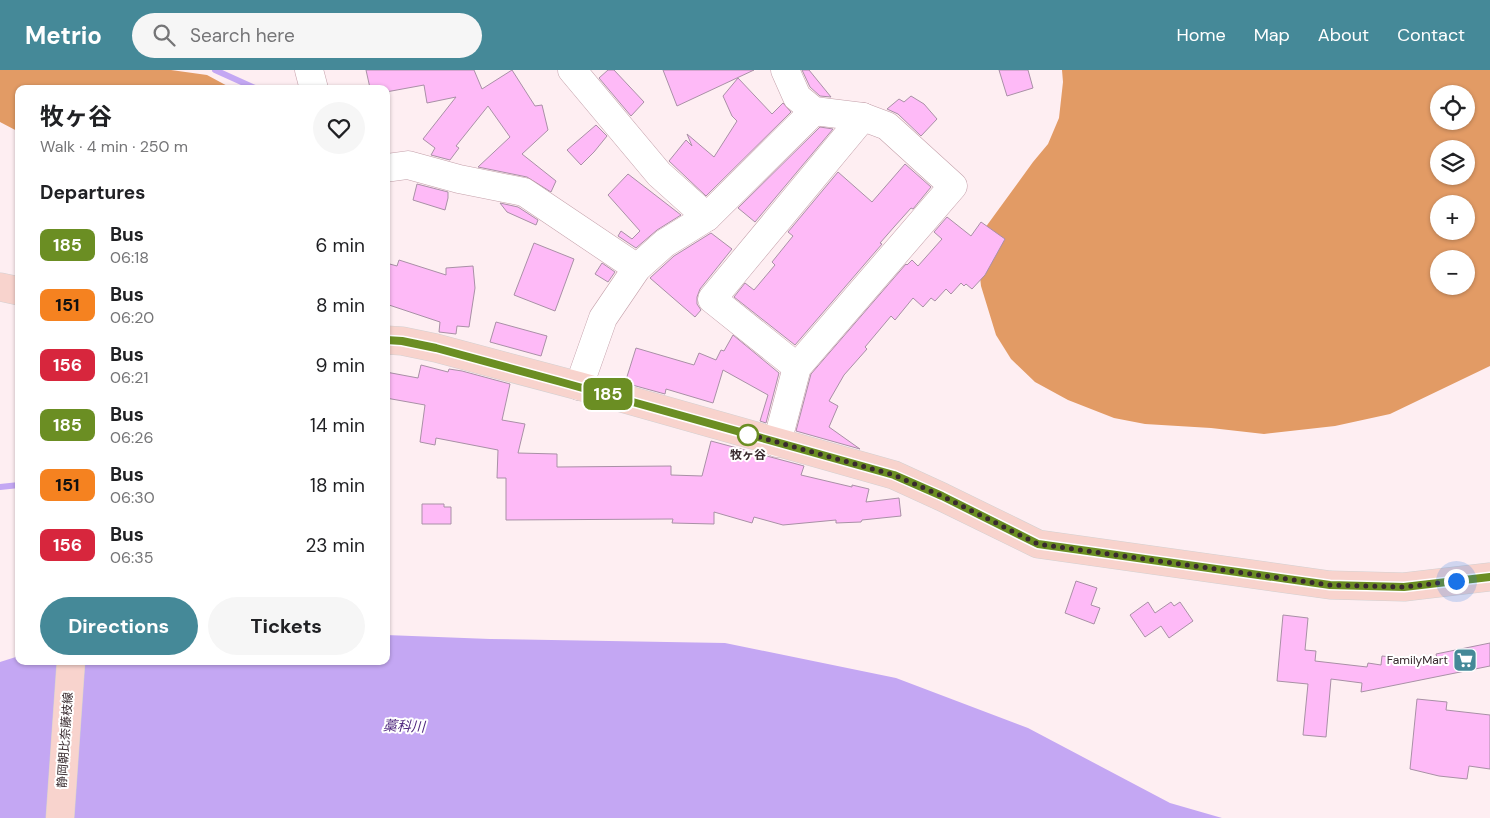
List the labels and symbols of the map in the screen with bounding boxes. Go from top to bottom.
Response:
line badge: 185 [579,378,637,410]
marker: 牧ヶ谷 [737,424,759,446]
place label: 牧ヶ谷 [730,447,766,463]
your location [1444,569,1469,594]
supermarket icon: FamilyMart [1452,647,1478,673]
place label: FamilyMart [1387,652,1448,668]
street label: 静岡朝比奈藤枝線 [54,692,76,788]
water label: 藁科川 [383,716,427,736]

